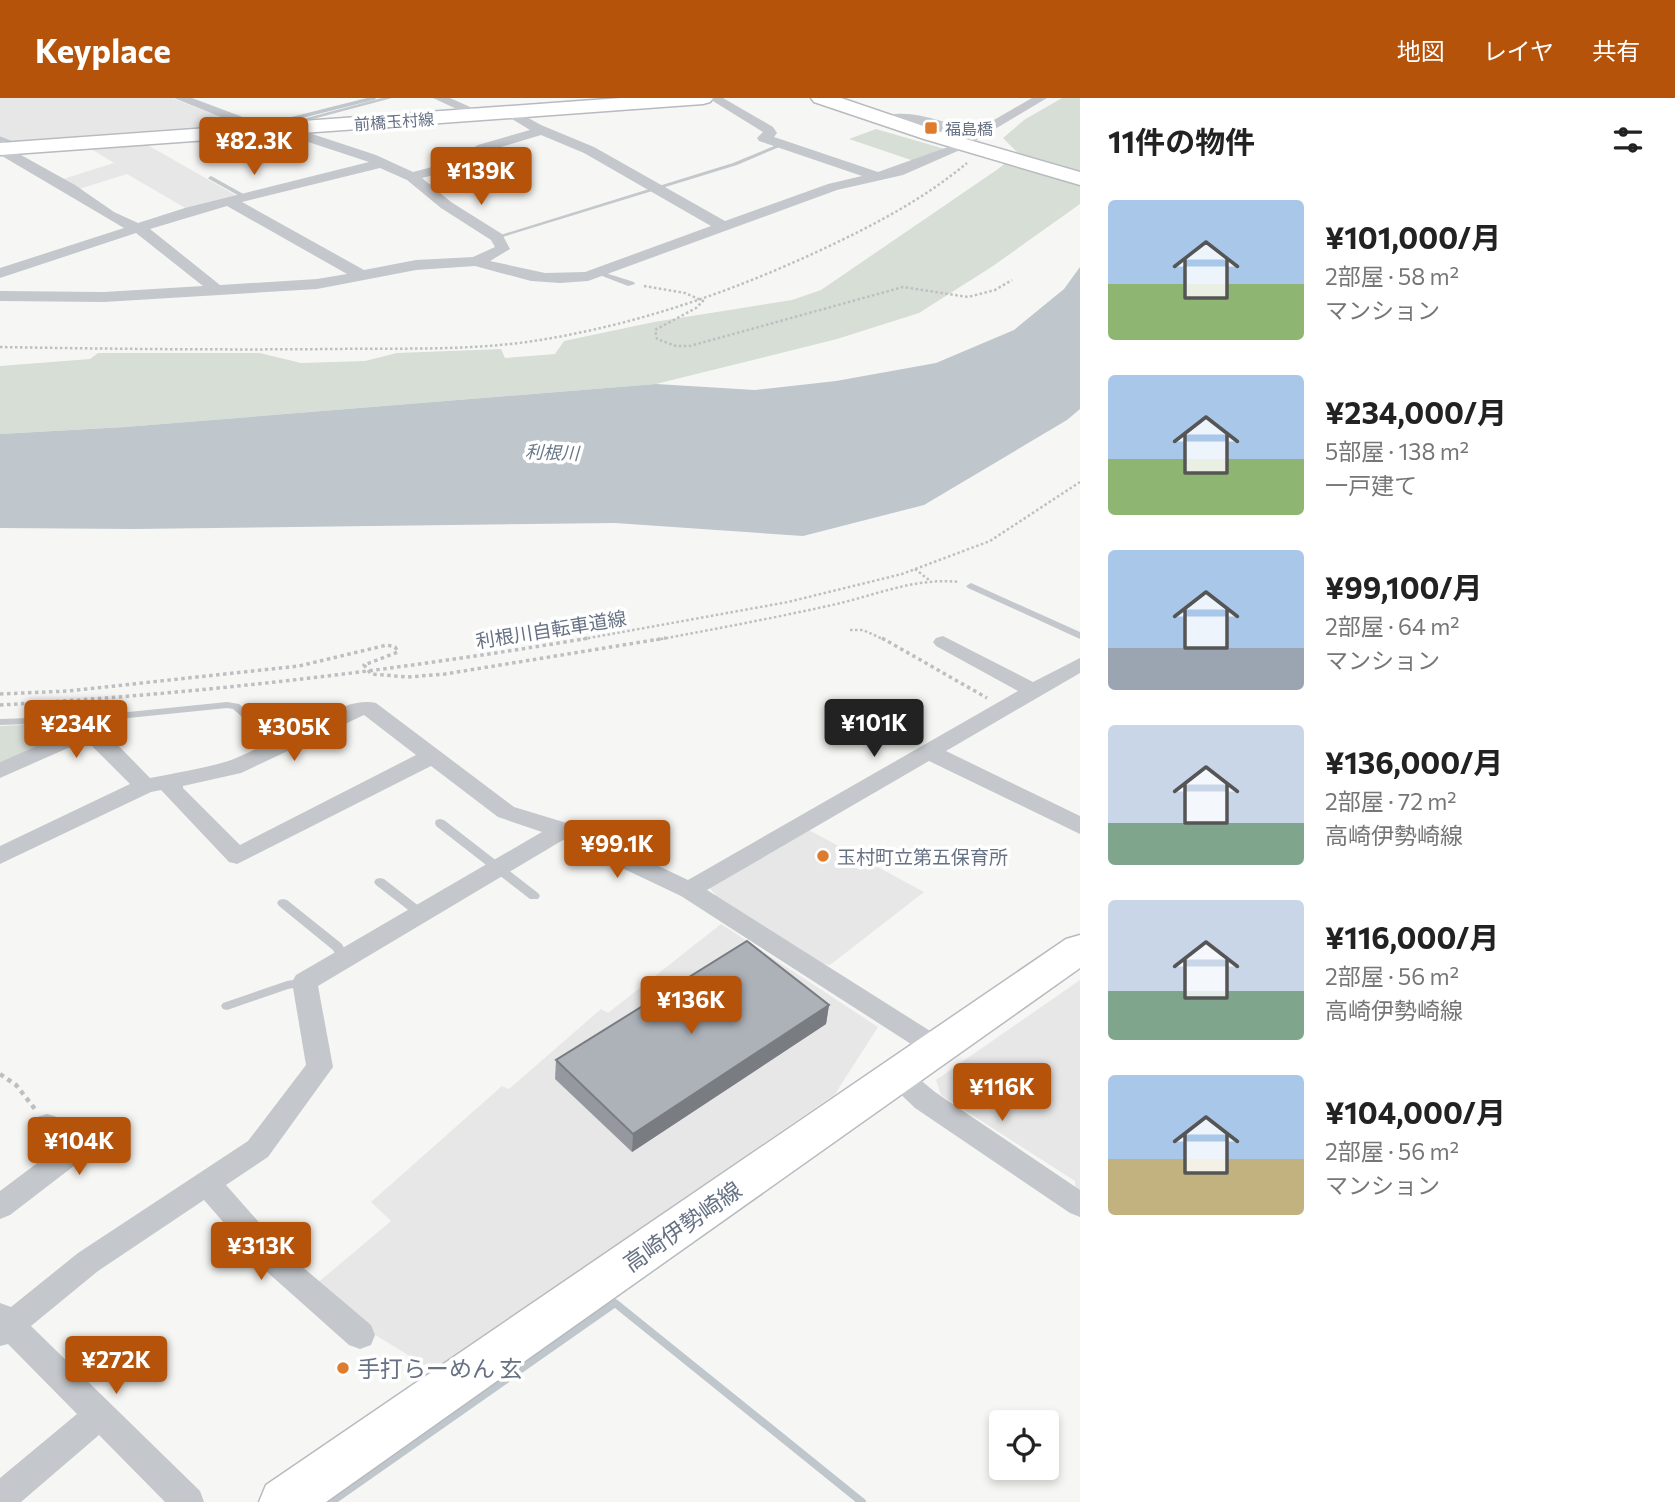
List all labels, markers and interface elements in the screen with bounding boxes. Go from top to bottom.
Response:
text: Keyplace [35,29,171,70]
text: 地図 [1397,36,1445,65]
text: レイヤ [1483,36,1554,65]
text: 共有 [1592,36,1640,65]
street label: 前橋玉村線 [353,109,435,133]
pin: ¥82.3K [197,118,311,177]
place label: 福島橋 [945,119,993,138]
marker: 福島橋 [923,120,939,136]
icon: filters [1609,121,1647,159]
text: 11件の物件 [1108,122,1255,159]
text: ¥82.3K [215,126,293,154]
pin: ¥139K [432,148,530,207]
text: ¥139K [447,156,515,184]
text: ¥101,000/月 [1325,218,1501,255]
icon: home [1164,228,1248,312]
text: 2部屋 · 58 m² [1325,262,1459,290]
text: マンション [1325,296,1440,324]
text: ¥234,000/月 [1325,393,1507,430]
icon: home [1164,403,1248,487]
text: 5部屋 · 138 m² [1325,437,1469,465]
water label: 利根川 [525,440,581,464]
text: 一戸建て [1325,471,1417,499]
text: ¥99,100/月 [1325,568,1483,605]
icon: home [1164,578,1248,662]
street label: 利根川自転車道線 [474,606,628,652]
text: 2部屋 · 64 m² [1325,612,1459,640]
text: マンション [1325,646,1440,674]
pin: ¥234K [27,700,125,760]
pin: ¥101K [825,700,923,759]
pin: ¥305K [245,704,343,763]
text: ¥101K [841,708,907,736]
text: ¥234K [40,709,112,737]
text: ¥305K [258,712,330,740]
text: ¥136,000/月 [1325,743,1503,780]
icon: home [1164,753,1248,837]
text: 2部屋 · 72 m² [1325,787,1457,815]
pin: ¥99.1K [560,820,674,880]
text: 高崎伊勢崎線 [1325,821,1463,849]
text: ¥99.1K [580,829,654,857]
place label: 玉村町立第五保育所 [837,845,1008,868]
marker: 玉村町立第五保育所 [815,848,831,864]
text: ¥116,000/月 [1325,918,1499,955]
icon: home [1164,928,1248,1012]
text: 2部屋 · 56 m² [1325,962,1459,990]
pin: ¥136K [642,976,740,1036]
text: ¥136K [657,985,725,1013]
text: 高崎伊勢崎線 [1325,996,1463,1024]
pin: ¥116K [953,1063,1051,1123]
text: ¥116K [969,1072,1035,1100]
text: ¥104,000/月 [1325,1093,1506,1130]
icon: home [1164,1103,1248,1187]
pin: ¥104K [30,1118,128,1177]
text: ¥104K [44,1126,114,1154]
text: 2部屋 · 56 m² [1325,1137,1459,1165]
text: マンション [1325,1171,1440,1199]
street label: 高崎伊勢崎線 [617,1175,747,1277]
pin: ¥313K [212,1222,310,1282]
text: ¥313K [227,1231,295,1259]
pin: ¥272K [67,1336,165,1396]
text: ¥272K [81,1345,151,1373]
place label: 手打らーめん 玄 [357,1354,522,1382]
marker: 手打らーめん 玄 [335,1360,351,1376]
map controls [989,1410,1059,1480]
button: locate [989,1410,1059,1480]

